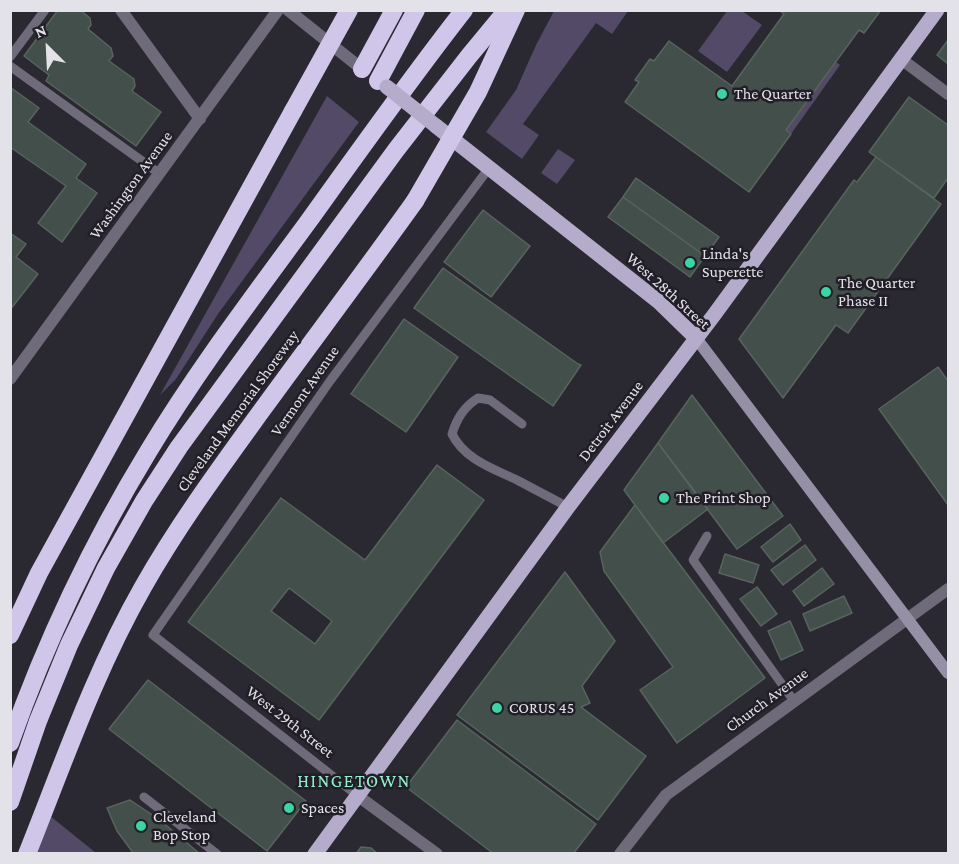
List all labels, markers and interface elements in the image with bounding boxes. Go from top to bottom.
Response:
north arrow [18,18,78,78]
text: N [32,21,49,41]
place label: The Quarter [734,84,812,104]
marker: The Quarter [715,87,729,101]
street label: Washington Avenue [85,127,177,243]
place label: Linda's Superette [702,244,763,282]
street label: West 28th Street [622,248,714,334]
marker: Linda's Superette [683,256,697,270]
place label: The Quarter Phase II [838,273,916,311]
marker: The Quarter Phase II [819,285,833,299]
street label: Cleveland Memorial Shoreway [173,327,303,495]
street label: Vermont Avenue [267,342,343,440]
street label: Detroit Avenue [574,377,648,465]
place label: The Print Shop [676,488,771,508]
marker: The Print Shop [657,491,671,505]
street label: Church Avenue [722,664,812,736]
street label: West 29th Street [242,682,338,762]
place label: CORUS 45 [509,698,574,718]
marker: CORUS 45 [490,701,504,715]
district label: HINGETOWN [297,770,411,792]
place label: Spaces [301,798,344,818]
marker: Spaces [282,801,296,815]
place label: Cleveland Bop Stop [153,807,217,845]
marker: Cleveland Bop Stop [134,819,148,833]

